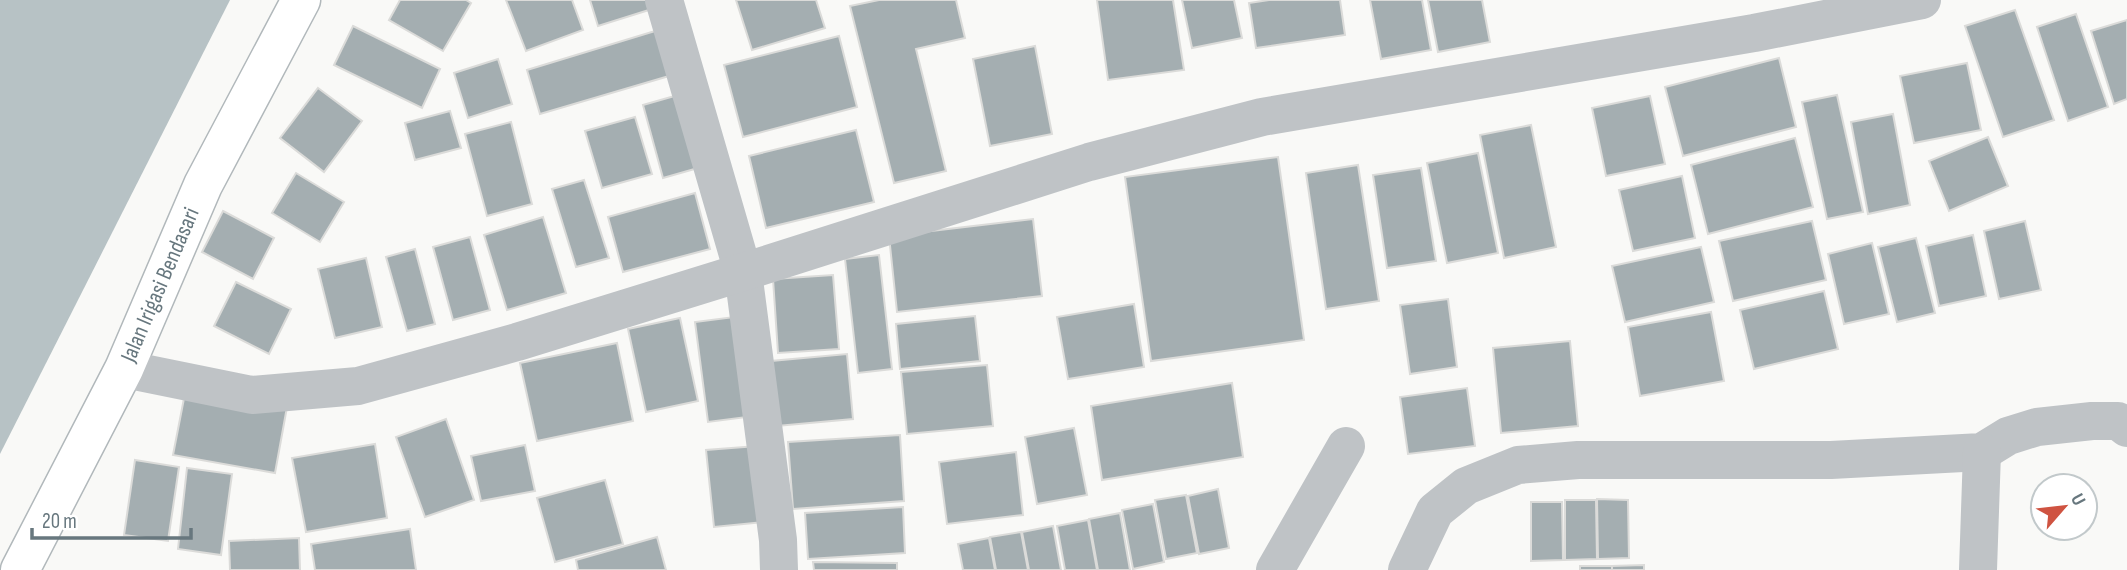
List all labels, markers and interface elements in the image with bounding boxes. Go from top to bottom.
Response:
street label: Jalan Irigasi Bendasari [114,203,206,367]
north arrow [2029,472,2099,542]
text: U [2065,490,2090,509]
scale bar [32,496,191,540]
text: 20 m [42,509,77,534]

